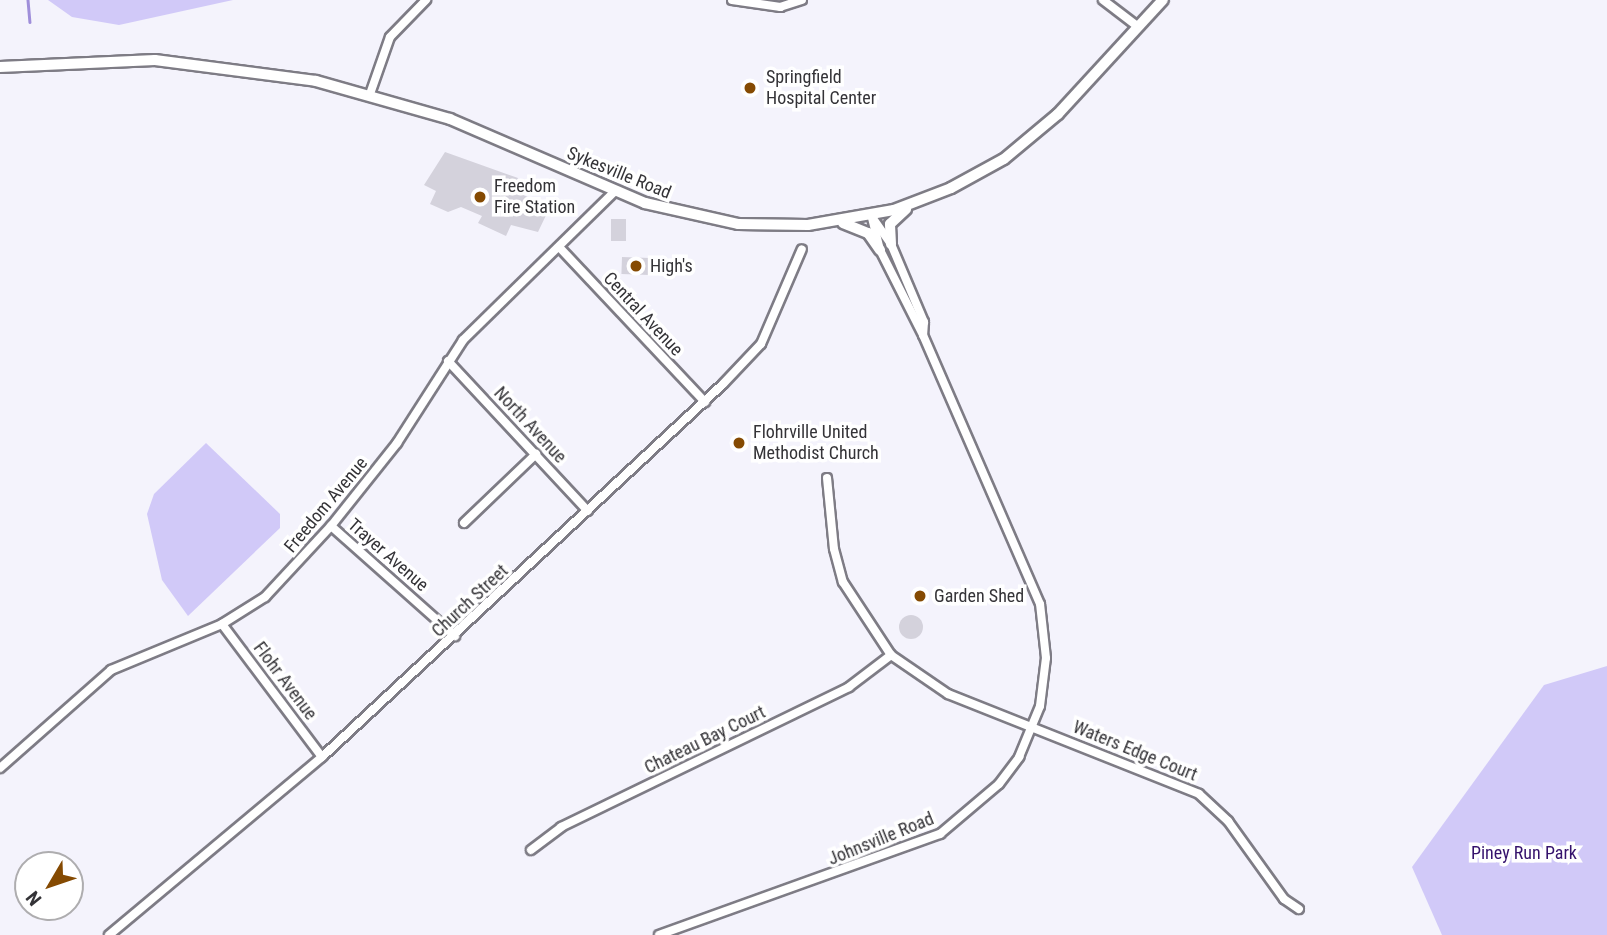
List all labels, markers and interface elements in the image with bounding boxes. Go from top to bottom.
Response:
place label: Springfield Hospital Center [766,67,876,110]
marker: Springfield Hospital Center [740,78,760,98]
street label: Sykesville Road [564,142,674,204]
place label: Freedom Fire Station [494,176,575,218]
marker: Freedom Fire Station [472,189,488,205]
place label: High's [650,255,693,277]
marker: High's [628,258,644,274]
street label: Central Avenue [599,268,687,360]
street label: North Avenue [489,382,571,468]
place label: Flohrville United Methodist Church [753,422,879,464]
marker: Flohrville United Methodist Church [731,435,747,451]
street label: Freedom Avenue [280,453,372,557]
street label: Trayer Avenue [343,514,433,596]
street label: Church Street [427,560,513,642]
place label: Garden Shed [934,585,1024,607]
marker: Garden Shed [912,588,928,604]
street label: Flohr Avenue [249,638,321,724]
street label: Chateau Bay Court [641,701,769,779]
street label: Waters Edge Court [1070,716,1200,786]
street label: Johnsville Road [825,808,937,870]
park label: Piney Run Park [1471,842,1577,864]
north arrow [14,851,84,921]
text: N [21,887,46,910]

